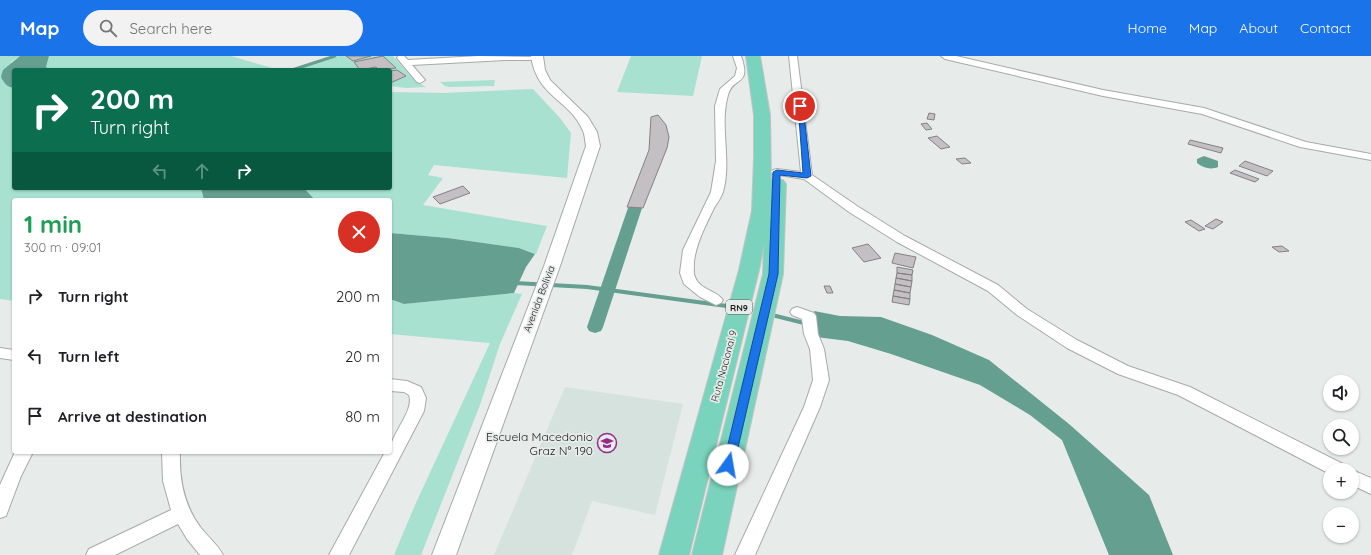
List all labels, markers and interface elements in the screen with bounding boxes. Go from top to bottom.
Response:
search box [83,10,363,46]
text: Map [20,16,59,40]
icon: search [97,17,119,39]
text: Search here [129,19,212,38]
text: Home [1128,19,1167,37]
text: Map [1189,19,1217,37]
text: About [1239,19,1278,37]
text: Contact [1300,19,1351,37]
text: 200 m [90,81,174,116]
icon: right [24,84,76,136]
pin [783,89,817,123]
icon: arrive [789,95,811,117]
text: Turn right [90,116,170,139]
icon: left [149,160,171,182]
icon: ahead [191,160,213,182]
icon: right [233,160,255,182]
text: 1 min [24,209,82,239]
button: close [338,211,380,253]
text: 300 m · 09:01 [24,239,101,255]
street label: Avenida Bolivia [520,264,558,334]
icon: right [24,285,46,307]
text: Turn right [58,287,129,306]
text: 200 m [336,287,380,306]
road number: RN9 [726,300,752,314]
street label: Ruta Nacional 9 [708,328,740,403]
icon: left [24,345,46,367]
text: Turn left [58,347,120,366]
text: 20 m [345,347,380,366]
map controls [1323,375,1359,543]
button: sound [1323,375,1359,411]
icon: arrive [24,405,46,427]
text: Arrive at destination [58,407,207,426]
text: 80 m [345,407,380,426]
button: search [1323,419,1359,455]
place label: Escuela Macedonio Graz N° 190 [486,429,593,458]
school or university icon: Escuela Macedonio Graz N° 190 [596,432,618,454]
position arrow [707,444,749,486]
button: + [1323,463,1359,499]
button: − [1323,507,1359,543]

